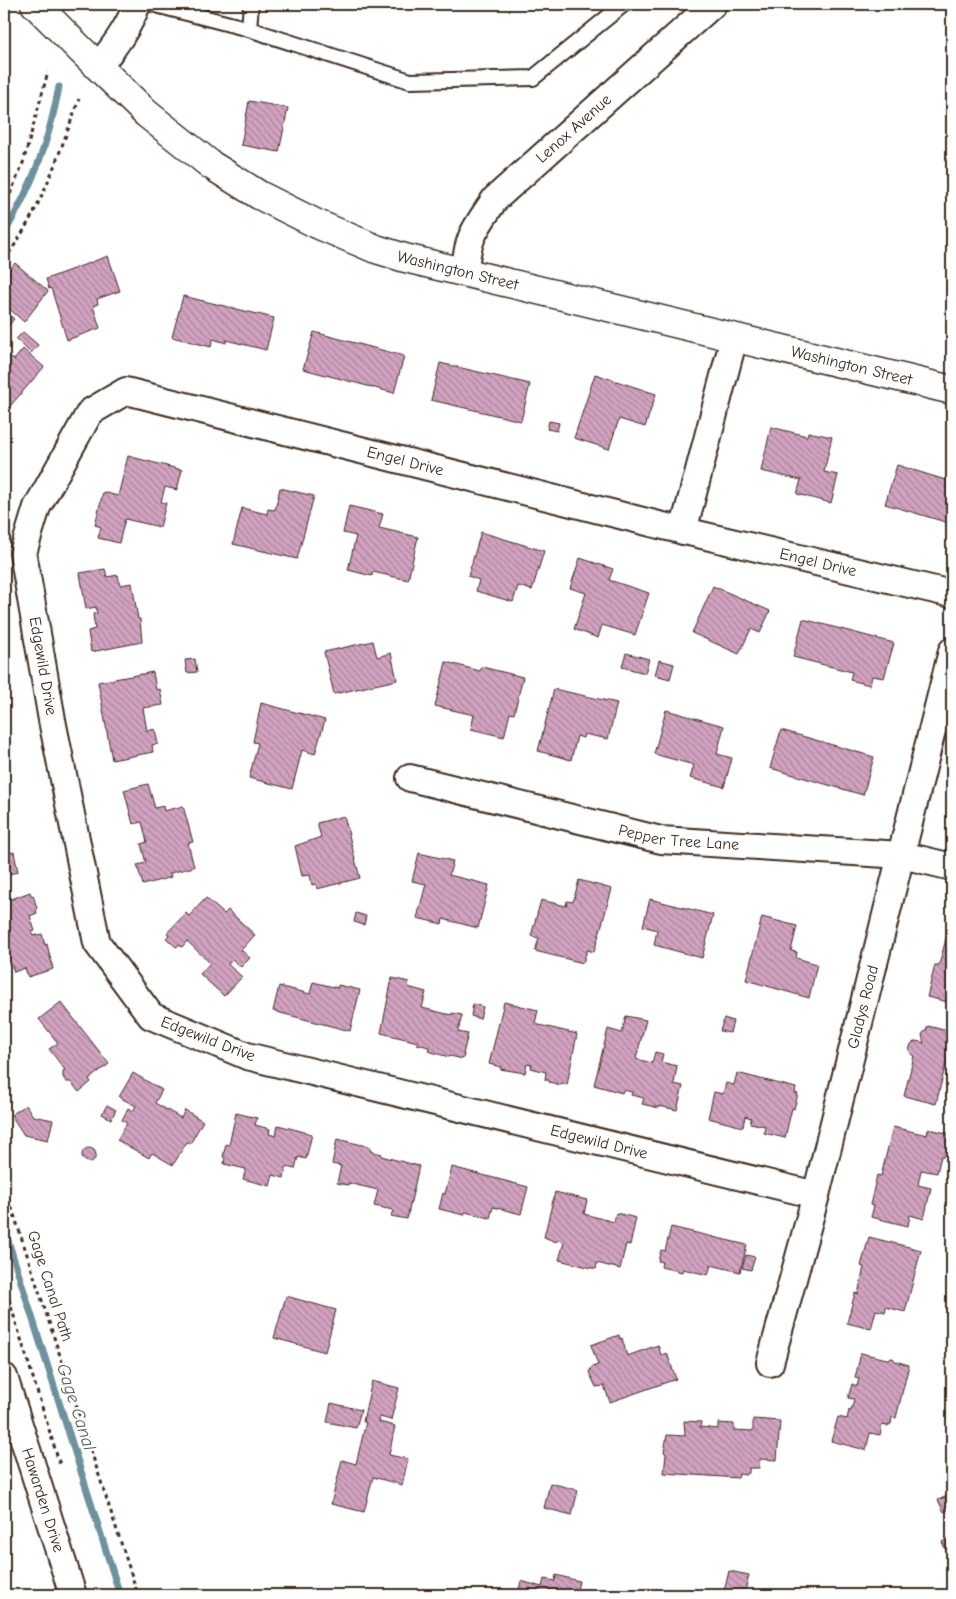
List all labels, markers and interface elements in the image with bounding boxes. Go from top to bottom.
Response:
street label: Lenox Avenue [533,90,615,167]
street label: Washington Street [395,247,521,294]
street label: Washington Street [789,342,914,389]
street label: Engel Drive [365,443,445,479]
street label: Engel Drive [778,545,858,580]
street label: Edgewild Drive [25,615,61,717]
street label: Pepper Tree Lane [617,821,740,854]
street label: Gladys Road [844,963,882,1051]
street label: Edgewild Drive [158,1013,258,1065]
street label: Edgewild Drive [549,1121,649,1163]
street label: Gage Canal Path [24,1228,76,1344]
water label: Gage Canal [52,1361,100,1454]
street label: Hawarden Drive [18,1446,68,1554]

